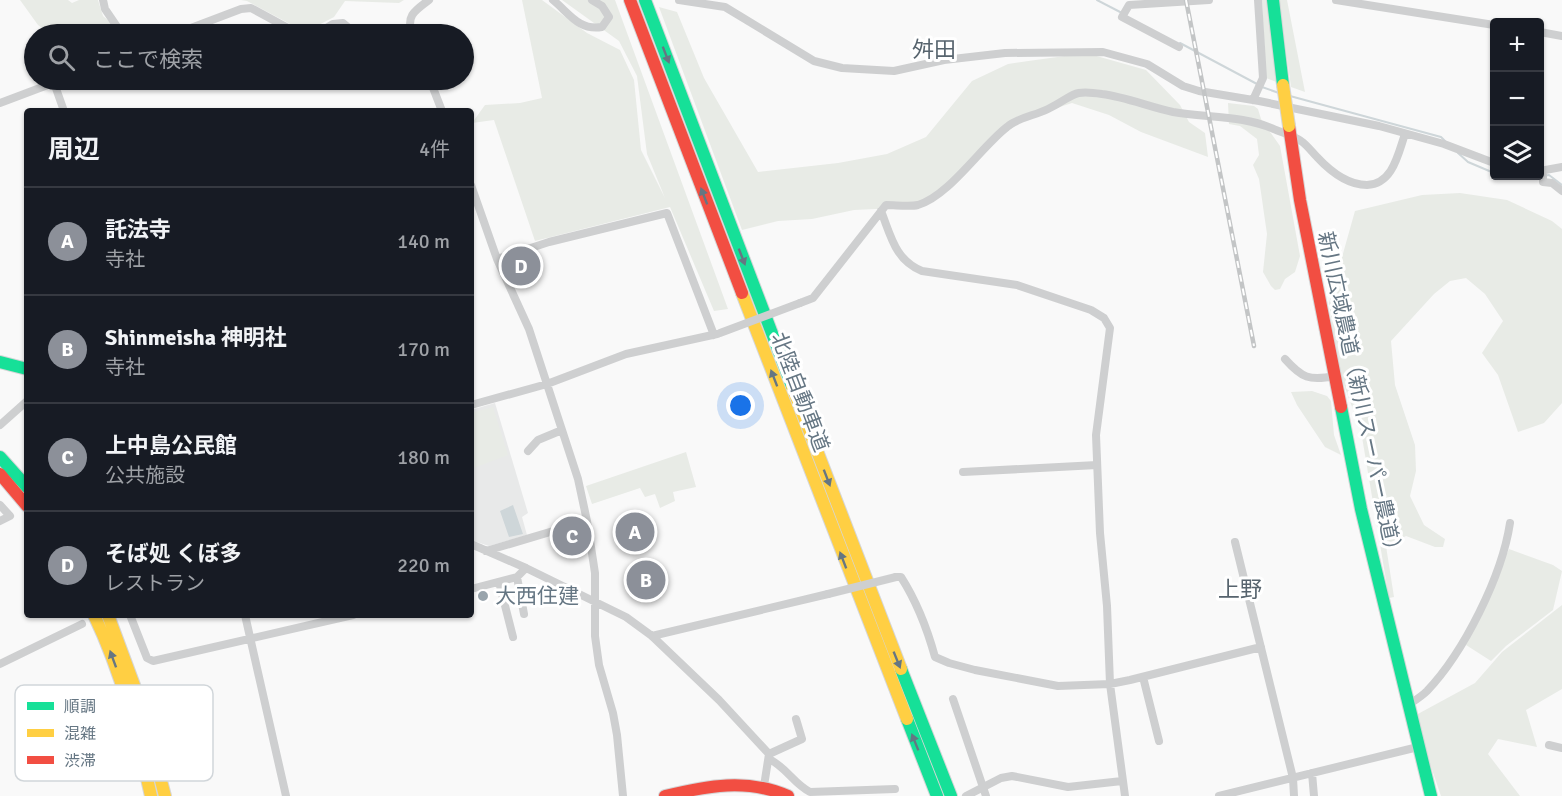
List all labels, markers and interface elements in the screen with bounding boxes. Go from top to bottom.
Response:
map controls [1490,18,1544,180]
button: + [1490,18,1544,72]
search box [24,24,474,90]
district label: 舛田 [912,36,956,63]
icon: search [45,41,78,74]
text: ここで検索 [93,46,203,73]
one-way arrow [661,46,671,64]
button: − [1490,72,1544,126]
button: layers [1490,126,1544,180]
text: 周辺 [48,134,100,166]
text: 4件 [419,137,450,162]
one-way arrow [699,187,708,205]
text: 託法寺 [105,216,171,243]
text: A [61,229,74,254]
text: 140 m [397,229,450,254]
street label: 新川広域農道（新川スーパー農道） [1312,229,1408,563]
pin: D [502,244,540,288]
text: 寺社 [105,247,145,272]
one-way arrow [738,248,747,266]
text: Shinmeisha 神明社 [105,324,287,351]
street label: 北陸自動車道 [765,329,835,455]
text: B [61,337,74,362]
text: 170 m [397,337,450,362]
text: 寺社 [105,355,145,380]
one-way arrow [768,369,778,387]
your location [726,391,755,420]
text: 上中島公民館 [105,432,237,459]
text: C [61,445,74,470]
text: 180 m [397,445,450,470]
text: 公共施設 [105,463,185,488]
one-way arrow [822,469,832,487]
pin: A [616,510,654,554]
pin: C [552,514,592,558]
text: そば処 くぼ多 [105,540,242,567]
one-way arrow [838,551,848,569]
text: D [61,553,74,578]
text: 220 m [397,553,450,578]
pin: B [626,558,666,602]
text: レストラン [105,571,205,596]
district label: 上野 [1218,576,1262,603]
place label: 大西住建 [495,583,579,609]
marker: 大西住建 [476,589,490,603]
one-way arrow [107,650,117,668]
one-way arrow [893,651,902,669]
legend [15,685,213,781]
text: 順調 [64,697,96,717]
text: 混雑 [64,724,96,744]
one-way arrow [910,732,920,750]
text: 渋滞 [64,751,96,771]

